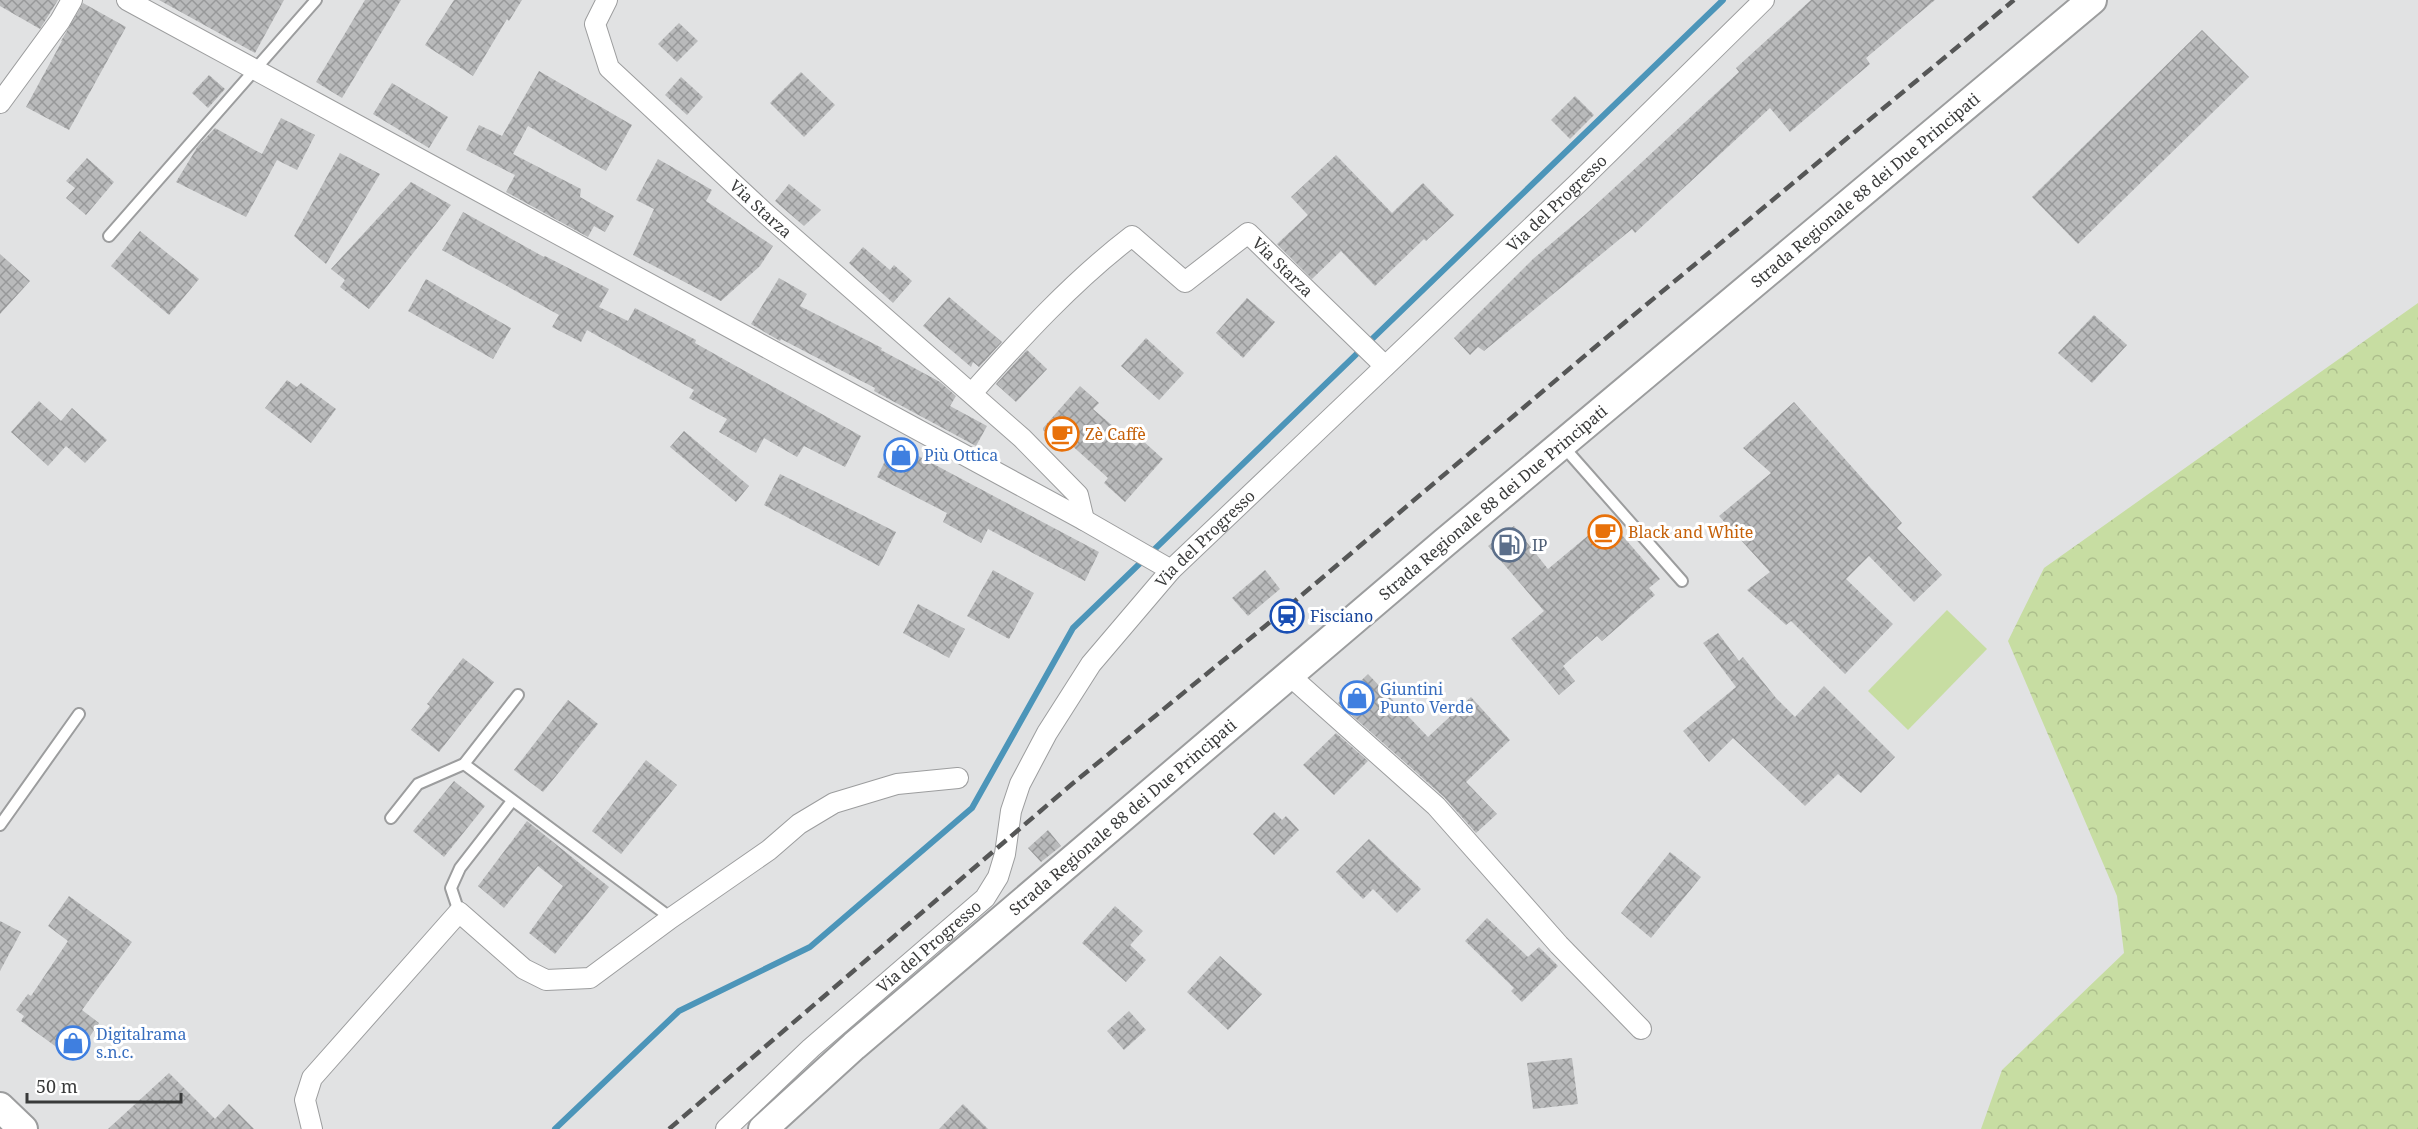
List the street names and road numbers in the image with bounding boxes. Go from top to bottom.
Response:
street label: Strada Regionale 88 dei Due Principati [1746,88,1984,292]
street label: Via del Progresso [1501,150,1612,256]
street label: Via Starza [725,175,797,243]
street label: Via Starza [1247,232,1318,302]
street label: Strada Regionale 88 dei Due Principati [1374,400,1612,605]
street label: Via del Progresso [1150,485,1260,592]
street label: Strada Regionale 88 dei Due Principati [1004,714,1241,920]
street label: Via del Progresso [872,895,986,998]

